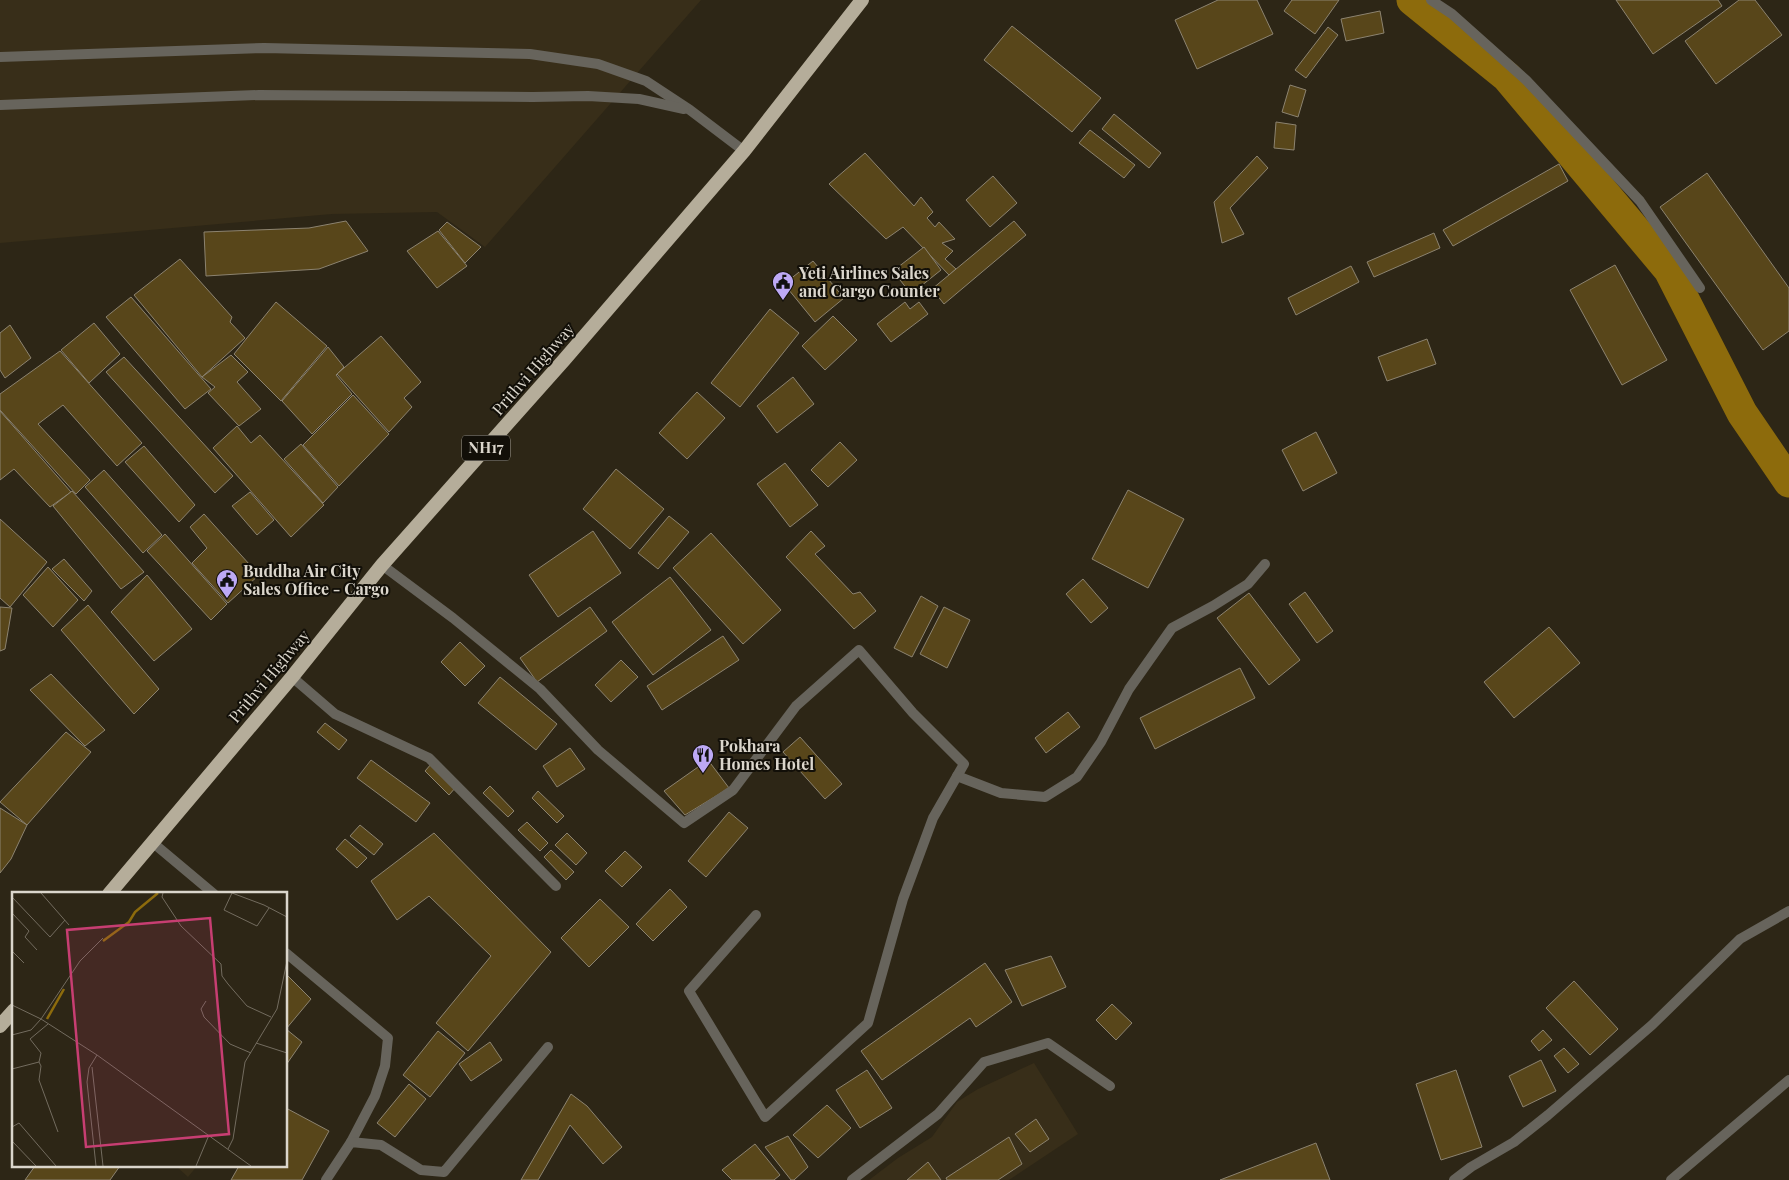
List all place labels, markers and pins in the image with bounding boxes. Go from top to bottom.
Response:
place label: Yeti Airlines Sales and Cargo Counter [798,262,940,301]
public building icon: Yeti Airlines Sales and Cargo Counter [771,270,795,301]
place label: Buddha Air City Sales Office - Cargo [243,560,389,599]
public building icon: Buddha Air City Sales Office - Cargo [215,568,239,599]
place label: Pokhara Homes Hotel [719,735,814,774]
restaurant icon: Pokhara Homes Hotel [691,743,715,774]

